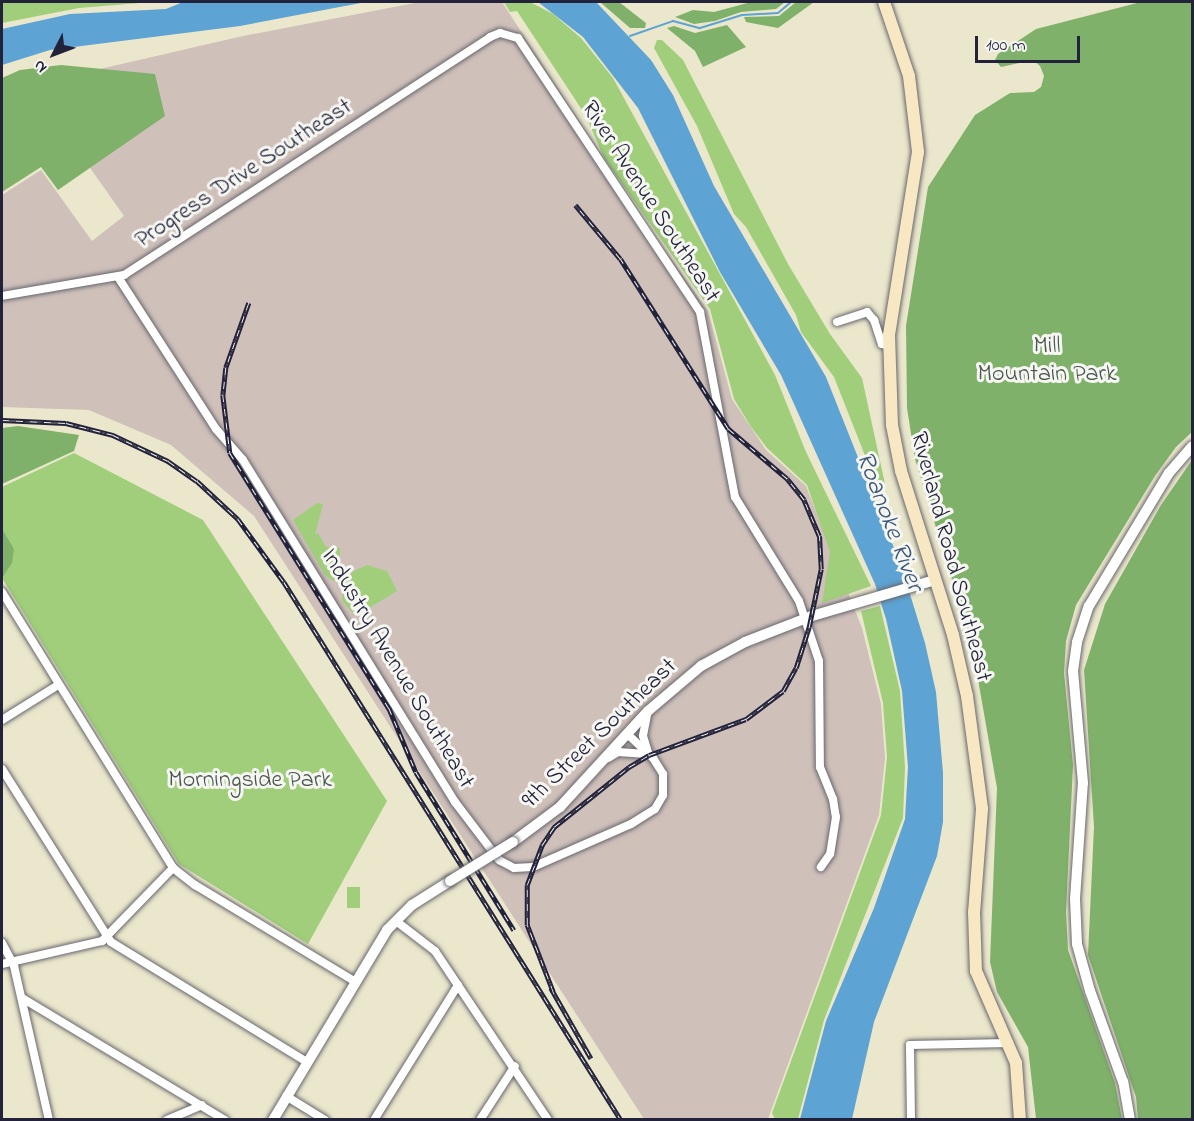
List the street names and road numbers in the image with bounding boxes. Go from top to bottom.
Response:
street label: Progress Drive Southeast [130,93,358,255]
street label: River Avenue Southeast [574,96,726,308]
street label: Riverland Road Southeast [903,429,997,685]
street label: Industry Avenue Southeast [314,544,480,794]
street label: 9th Street Southeast [517,653,683,815]

